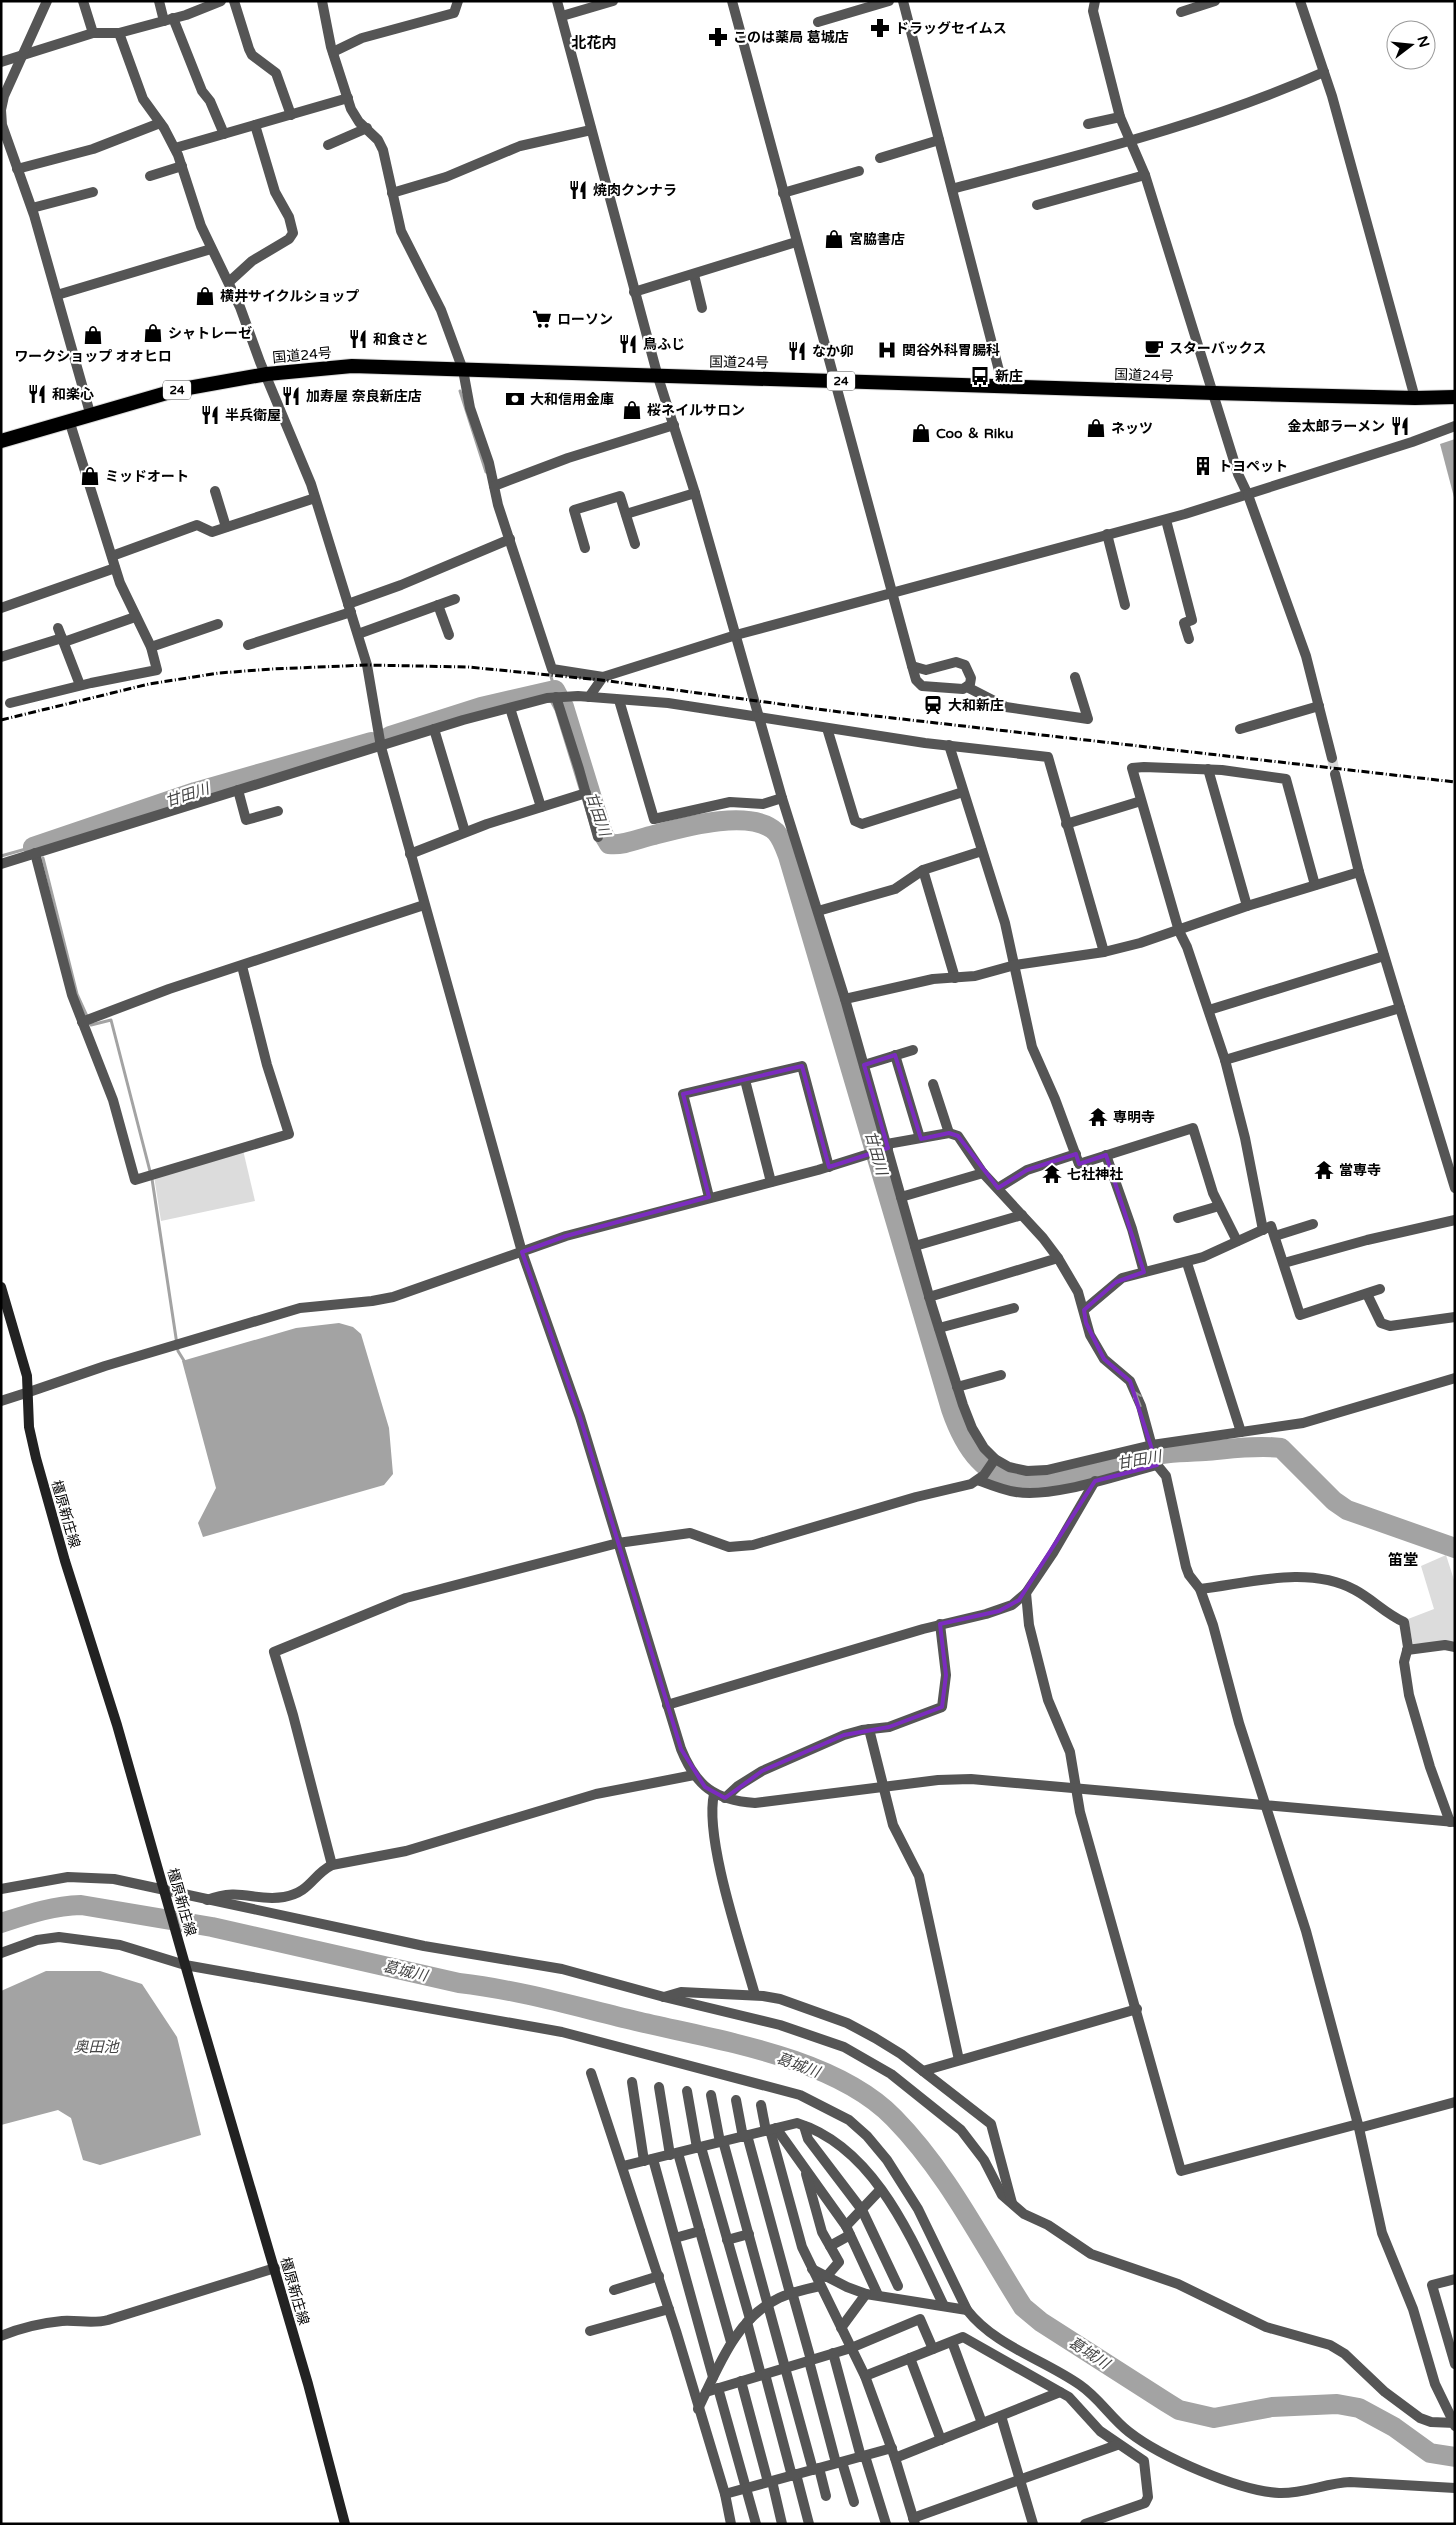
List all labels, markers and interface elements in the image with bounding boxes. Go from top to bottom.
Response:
pharmacy icon: ドラッグセイムス [869,17,891,39]
place label: ドラッグセイムス [895,20,1007,37]
north arrow [1386,20,1436,70]
pharmacy icon: このは薬局 葛城店 [707,26,729,48]
place label: このは薬局 葛城店 [733,29,849,46]
district label: 北花内 [571,34,617,52]
text: N [1413,34,1433,49]
restaurant icon: 焼肉クンナラ [567,179,589,201]
place label: 焼肉クンナラ [593,182,677,199]
shop icon: 宮脇書店 [823,228,845,250]
place label: 宮脇書店 [849,231,905,248]
shop icon: 横井サイクルショップ [194,285,216,307]
place label: 横井サイクルショップ [220,288,359,305]
supermarket icon: ローソン [531,308,553,330]
place label: ローソン [557,311,613,328]
shop icon: シャトレーゼ [142,322,164,344]
shop icon: ワークショップ オオヒロ [82,324,104,346]
place label: シャトレーゼ [168,325,252,342]
restaurant icon: 和食さと [347,328,369,350]
place label: 和食さと [373,331,429,348]
restaurant icon: 鳥ふじ [617,333,639,355]
place label: 鳥ふじ [643,336,685,353]
cafe icon: スターバックス [1143,337,1165,359]
hospital icon: 関谷外科胃腸科 [876,339,898,361]
restaurant icon: なか卯 [786,340,808,362]
place label: スターバックス [1169,340,1266,357]
place label: 関谷外科胃腸科 [902,342,1000,359]
place label: なか卯 [812,343,854,360]
street label: 国道24号 [272,344,332,367]
place label: ワークショップ オオヒロ [14,348,172,365]
street label: 国道24号 [709,353,769,372]
bus stop icon: 新庄 [969,365,991,387]
street label: 国道24号 [1114,366,1174,385]
place label: 新庄 [995,368,1023,385]
road number: 24 [827,372,855,391]
road number: 24 [163,380,191,400]
restaurant icon: 和楽心 [26,383,48,405]
restaurant icon: 加寿屋 奈良新庄店 [280,385,302,407]
place label: 和楽心 [52,386,94,403]
place label: 加寿屋 奈良新庄店 [306,388,422,405]
bank icon: 大和信用金庫 [504,388,526,410]
place label: 大和信用金庫 [530,391,614,408]
shop icon: 桜ネイルサロン [621,399,643,421]
place label: 桜ネイルサロン [647,402,745,419]
restaurant icon: 半兵衛屋 [199,404,221,426]
place label: 半兵衛屋 [225,407,281,424]
restaurant icon: 金太郎ラーメン [1389,415,1411,437]
shop icon: ネッツ [1085,417,1107,439]
place label: 金太郎ラーメン [1288,418,1385,435]
place label: ネッツ [1111,420,1153,437]
shop icon: Coo ＆ Riku [910,422,932,444]
place label: Coo ＆ Riku [936,425,1013,442]
building icon: トヨペット [1192,455,1214,477]
place label: トヨペット [1218,458,1288,475]
shop icon: ミッドオート [79,465,101,487]
place label: ミッドオート [105,468,189,485]
station icon: 大和新庄 [922,694,944,716]
place label: 大和新庄 [948,697,1004,714]
water label: 甘田川 [163,779,213,811]
water label: 甘田川 [582,790,614,840]
temple icon: 専明寺 [1087,1106,1109,1128]
place label: 専明寺 [1113,1109,1155,1126]
water label: 甘田川 [861,1129,891,1179]
temple icon: 當専寺 [1313,1159,1335,1181]
place label: 當専寺 [1339,1162,1381,1179]
temple icon: 七社神社 [1041,1163,1063,1185]
place label: 七社神社 [1067,1166,1123,1183]
one-way arrow [1133,1391,1142,1407]
water label: 甘田川 [1115,1447,1165,1473]
street label: 橿原新庄線 [48,1478,83,1550]
district label: 笛堂 [1388,1551,1418,1569]
street label: 橿原新庄線 [164,1866,199,1938]
water label: 葛城川 [381,1957,431,1985]
water label: 奥田池 [73,2038,120,2056]
water label: 葛城川 [774,2049,824,2082]
street label: 橿原新庄線 [277,2255,312,2327]
water label: 葛城川 [1065,2333,1114,2374]

